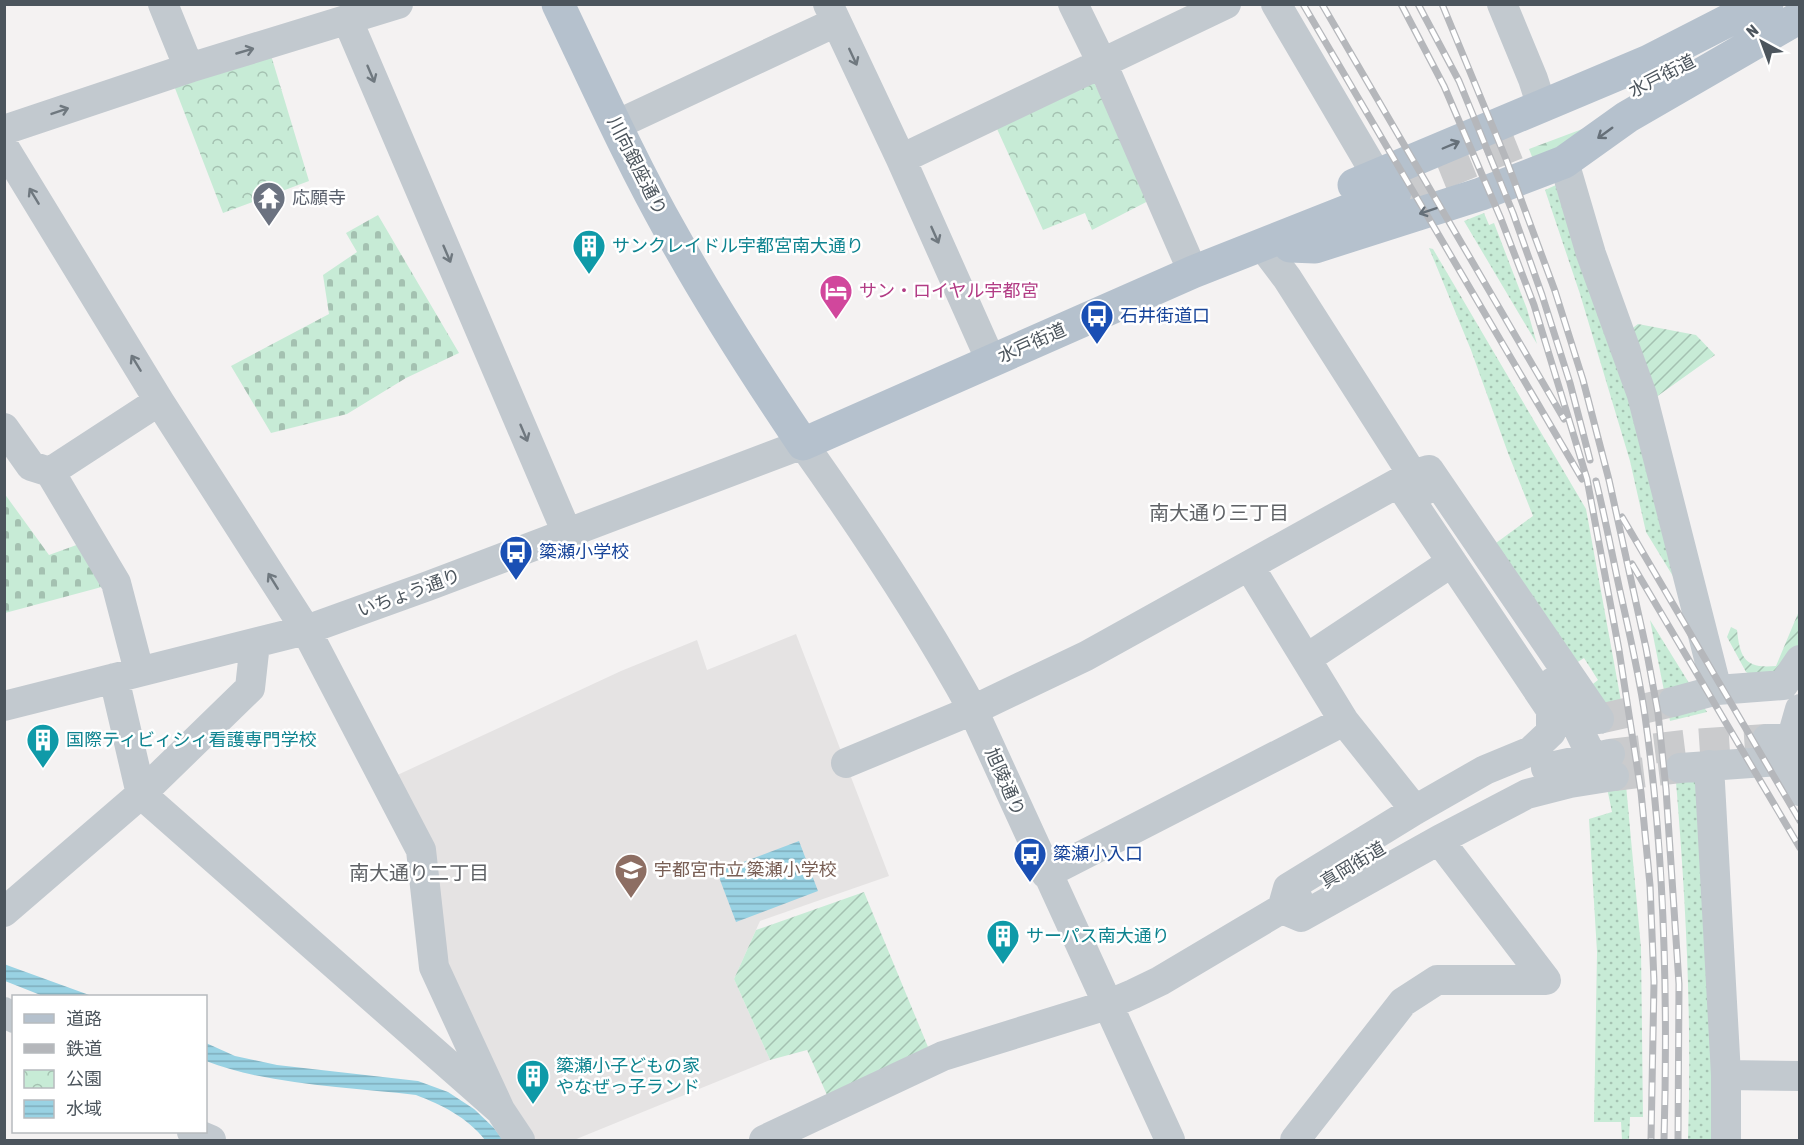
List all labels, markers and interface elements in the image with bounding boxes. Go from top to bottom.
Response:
north arrow [1732,12,1792,72]
text: N [1743,21,1762,41]
one-way arrow [235,45,254,56]
one-way arrow [848,48,860,66]
street label: 水戸街道 [1625,50,1699,101]
one-way arrow [366,65,377,83]
one-way arrow [50,105,69,116]
street label: 川向銀座通り [604,113,671,219]
one-way arrow [1598,126,1614,139]
one-way arrow [1441,139,1459,150]
temple icon: 応願寺 [251,180,287,227]
place label: 応願寺 [292,187,346,208]
one-way arrow [28,188,40,205]
one-way arrow [1419,206,1438,217]
one-way arrow [929,225,941,243]
building icon: サンクレイドル宇都宮南大通り [571,228,607,275]
place label: サンクレイドル宇都宮南大通り [612,235,864,256]
one-way arrow [443,245,454,263]
hotel icon: サン・ロイヤル宇都宮 [818,273,854,320]
place label: サン・ロイヤル宇都宮 [859,280,1038,301]
bus stop icon: 石井街道口 [1079,298,1115,345]
place label: 石井街道口 [1120,305,1210,326]
street label: 水戸街道 [995,318,1069,367]
one-way arrow [129,355,141,372]
one-way arrow [519,424,530,442]
district label: 南大通り三丁目 [1149,501,1289,524]
bus stop icon: 簗瀬小学校 [498,534,534,581]
place label: 簗瀬小学校 [539,541,629,562]
street label: いちょう通り [354,564,463,621]
one-way arrow [267,573,279,590]
building icon: 国際ティビィシィ看護専門学校 [25,722,61,769]
place label: 国際ティビィシィ看護専門学校 [66,729,317,750]
street label: 旭陵通り [981,745,1030,819]
bus stop icon: 簗瀬小入口 [1012,836,1048,883]
street label: 真岡街道 [1316,837,1389,892]
place label: 簗瀬小入口 [1053,843,1143,864]
school or university icon: 宇都宮市立 簗瀬小学校 [613,852,649,899]
place label: 宇都宮市立 簗瀬小学校 [654,859,836,880]
district label: 南大通り二丁目 [349,861,489,884]
building icon: サーパス南大通り [985,918,1021,965]
place label: サーパス南大通り [1026,925,1170,946]
legend [12,995,207,1133]
text: 道路 [66,1008,102,1029]
text: 鉄道 [66,1038,102,1059]
place label: 簗瀬小子どもの家 やなぜっ子ランド [556,1055,700,1097]
building icon: 簗瀬小子どもの家 やなぜっ子ランド [515,1058,551,1105]
text: 公園 [66,1068,102,1089]
text: 水域 [66,1098,102,1119]

